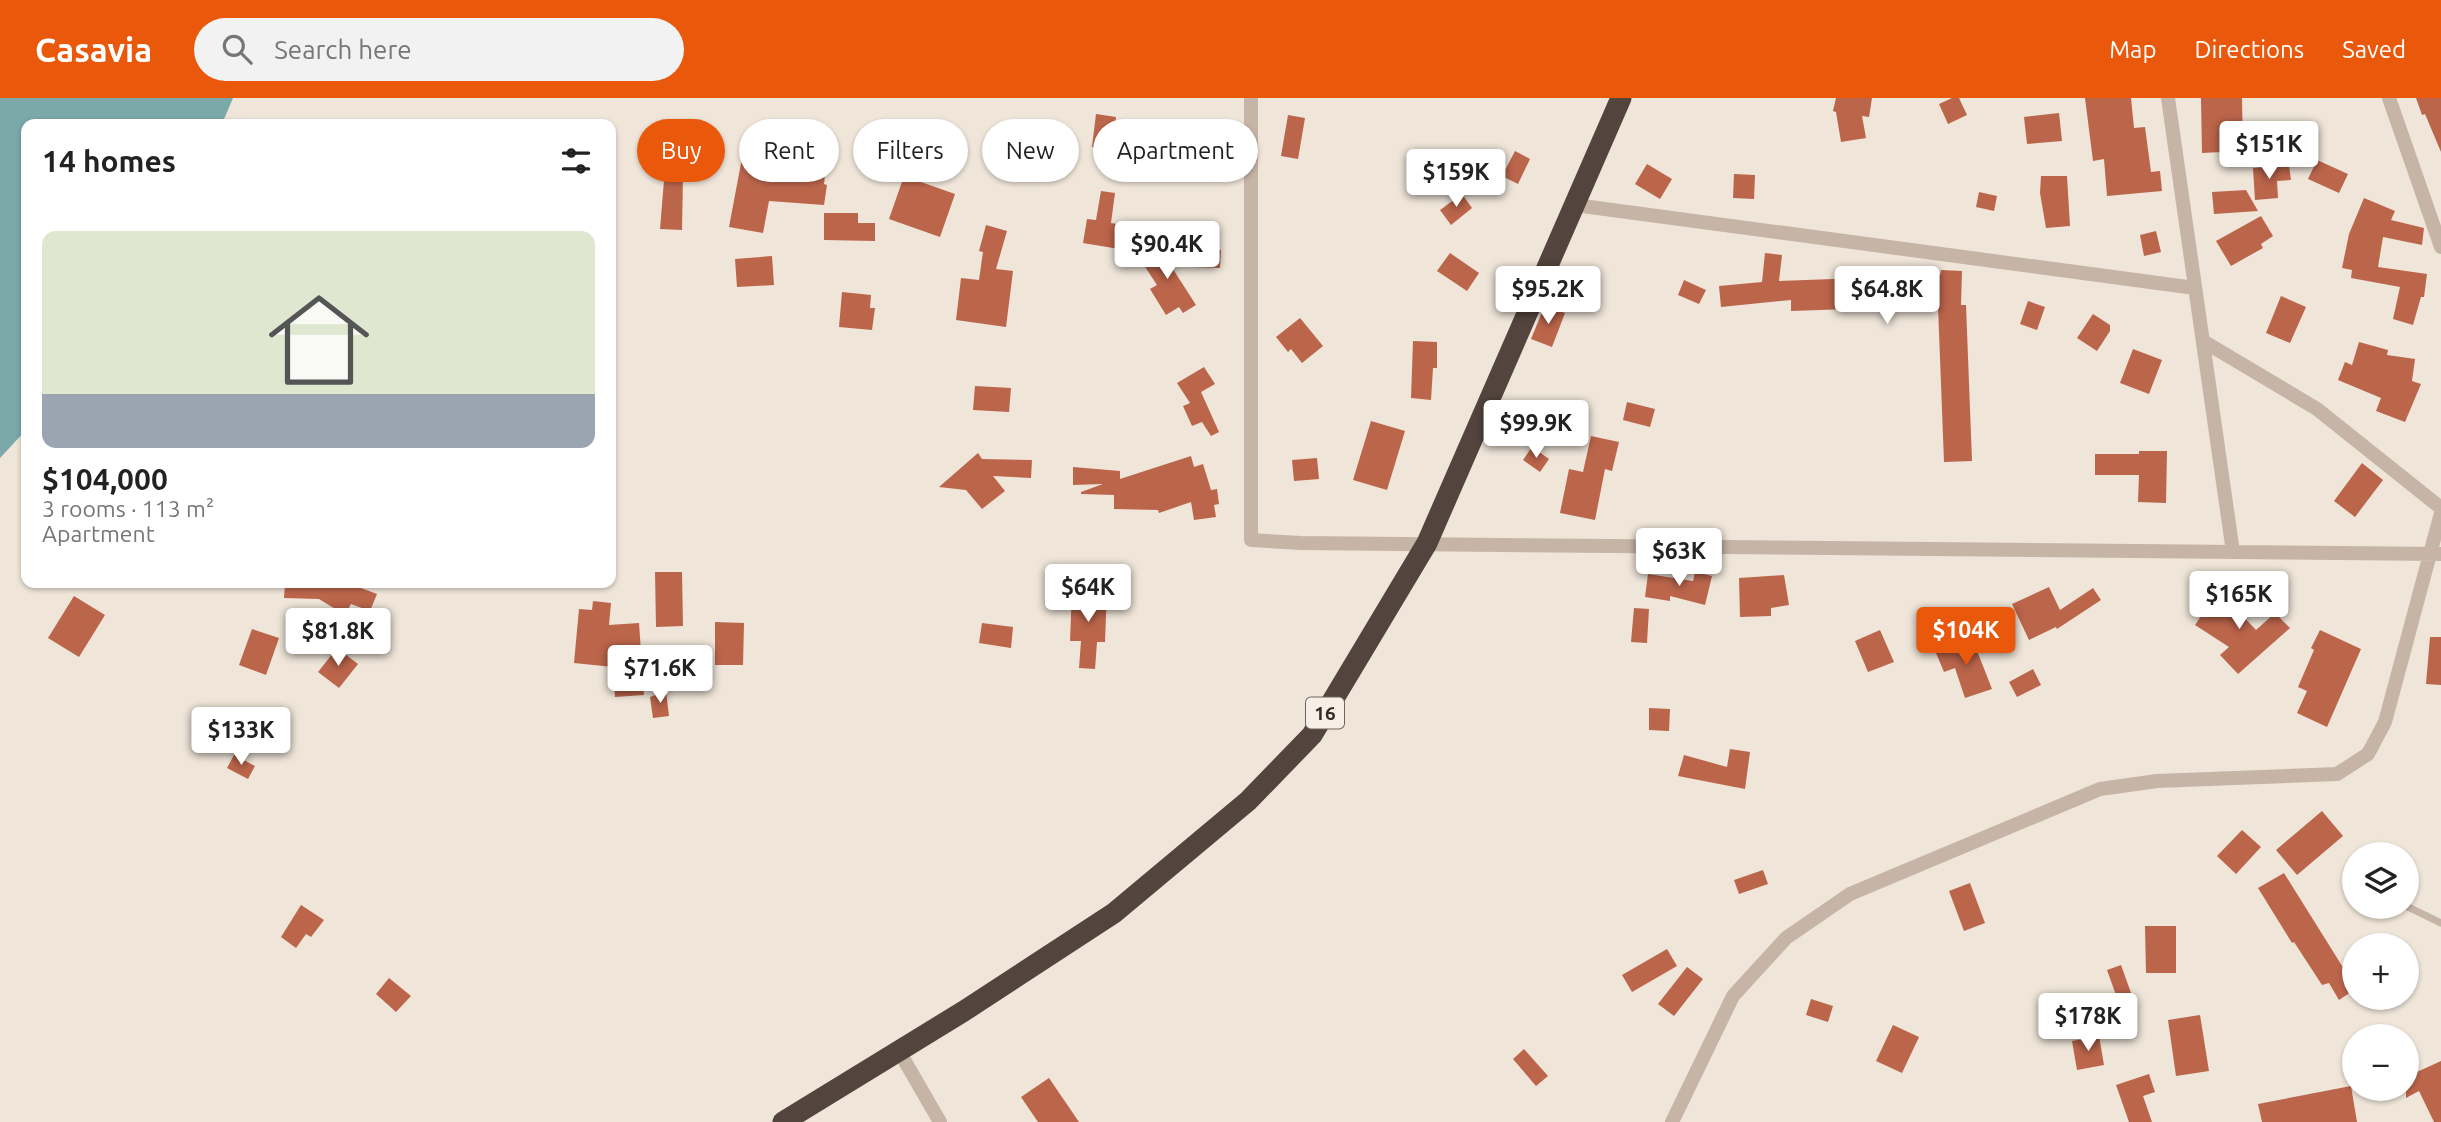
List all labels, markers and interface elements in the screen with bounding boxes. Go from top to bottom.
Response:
search box [194,18,684,81]
icon: search [218,30,256,68]
text: Casavia [35,31,152,68]
text: Search here [274,35,412,64]
text: Map [2109,36,2156,63]
text: Directions [2194,36,2304,63]
text: Saved [2342,36,2406,63]
chip: Buy [637,119,725,182]
chip: Rent [739,119,839,182]
chip: Filters [853,119,968,182]
chip: New [982,119,1079,182]
chip: Apartment [1093,119,1258,182]
pin: $151K [2220,122,2318,181]
text: $151K [2235,131,2303,156]
icon: filters [557,142,595,180]
text: 14 homes [42,144,176,178]
pin: $159K [1407,150,1505,209]
text: $159K [1422,159,1490,184]
pin: $90.4K [1110,222,1224,281]
text: $90.4K [1131,231,1203,256]
pin: $95.2K [1491,266,1605,326]
pin: $64.8K [1830,266,1944,326]
text: $95.2K [1512,276,1584,301]
text: $64.8K [1851,276,1923,301]
icon: home [256,277,382,403]
pin: $99.9K [1479,400,1593,460]
text: $99.9K [1500,410,1572,435]
text: $104,000 [42,462,168,496]
text: 3 rooms · 113 m² [42,496,214,521]
text: Apartment [42,521,155,546]
pin: $63K [1638,528,1720,588]
text: $63K [1652,538,1706,563]
pin: $64K [1047,564,1129,624]
pin: $165K [2190,572,2288,631]
text: $64K [1061,574,1115,599]
text: $165K [2205,581,2273,606]
pin: $81.8K [281,608,395,668]
pin: $104K [1917,608,2015,667]
text: $104K [1932,617,2000,642]
text: $81.8K [302,618,374,643]
pin: $71.6K [603,646,717,705]
text: $71.6K [624,655,696,680]
road number: 16 [1306,698,1344,728]
pin: $133K [192,708,290,767]
text: $133K [207,717,275,742]
map controls [2342,842,2419,1101]
button: layers [2342,842,2419,919]
button: + [2342,933,2419,1010]
pin: $178K [2039,993,2137,1053]
text: $178K [2054,1003,2122,1028]
button: − [2342,1024,2419,1101]

